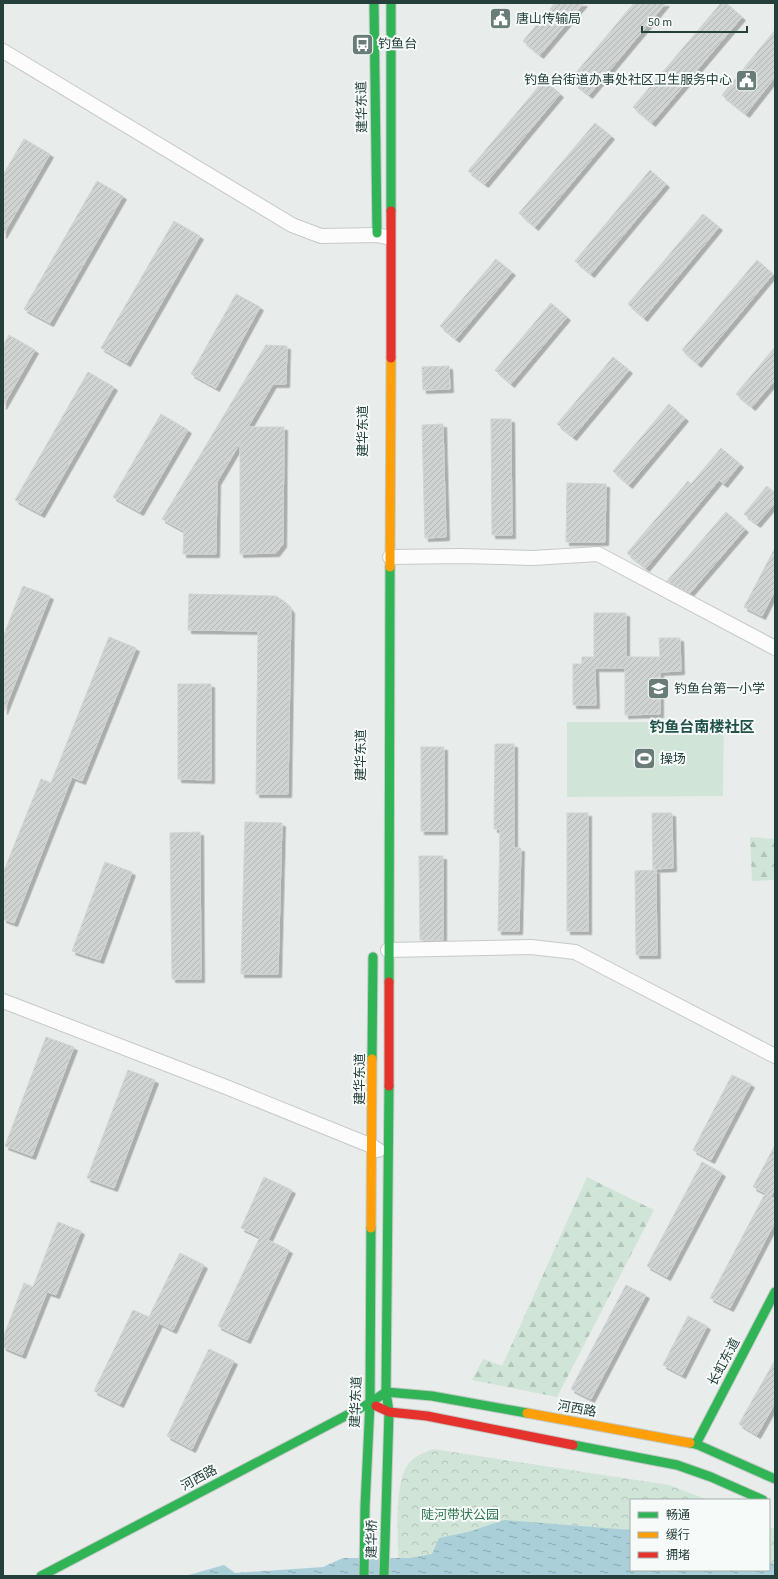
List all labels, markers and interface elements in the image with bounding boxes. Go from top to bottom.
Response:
public building icon: 唐山传输局 [488,6,514,32]
scale bar [642,8,747,34]
place label: 唐山传输局 [516,10,581,28]
text: 50 m [648,14,672,31]
bus stop icon: 钓鱼台 [350,31,376,57]
place label: 钓鱼台 [378,35,417,53]
public building icon: 钓鱼台街道办事处社区卫生服务中心 [734,67,760,93]
place label: 钓鱼台街道办事处社区卫生服务中心 [524,71,732,89]
street label: 建华东道 [353,81,371,133]
street label: 建华东道 [354,405,372,457]
school or university icon: 钓鱼台第一小学 [646,676,672,702]
place label: 钓鱼台第一小学 [674,680,765,698]
district label: 钓鱼台南楼社区 [649,717,755,738]
street label: 建华东道 [352,729,370,781]
sports icon: 操场 [632,746,658,772]
place label: 操场 [660,750,686,768]
street label: 建华东道 [351,1053,369,1105]
street label: 长虹东道 [704,1335,744,1389]
street label: 建华东道 [346,1376,366,1428]
street label: 河西路 [556,1397,598,1421]
street label: 河西路 [178,1461,220,1495]
legend [630,1499,770,1571]
park label: 陡河带状公园 [421,1506,499,1524]
text: 畅通 [666,1507,690,1524]
street label: 建华桥 [363,1519,381,1559]
text: 缓行 [666,1527,690,1544]
text: 拥堵 [666,1547,690,1564]

